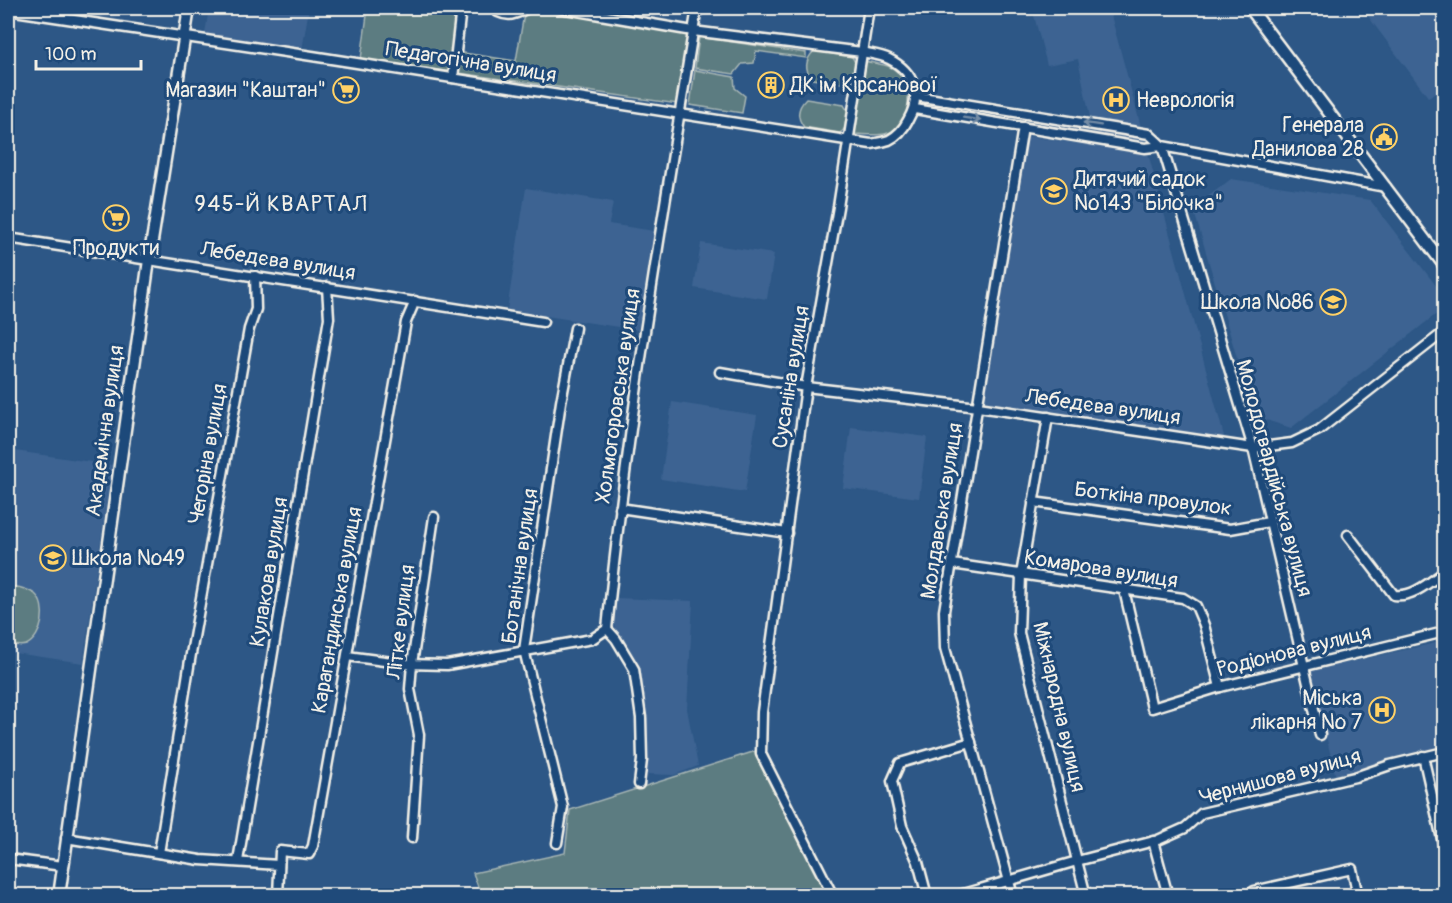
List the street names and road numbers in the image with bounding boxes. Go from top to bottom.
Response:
street label: Педагогічна вулиця [384,35,558,89]
street label: Лебедєва вулиця [198,235,357,287]
street label: Холмогоровська вулиця [590,287,646,505]
street label: Сусаніна вулиця [766,304,816,450]
street label: Академічна вулиця [80,344,130,518]
street label: Молодогвардійська вулиця [1229,356,1319,600]
street label: Чегоріна вулиця [182,381,234,527]
street label: Лебедєва вулиця [1023,383,1182,431]
street label: Молдавська вулиця [915,421,969,601]
street label: Боткіна провулок [1073,476,1233,522]
street label: Ботанічна вулиця [496,487,544,645]
street label: Кулакова вулиця [244,495,294,649]
street label: Карагандинська вулиця [306,504,368,716]
street label: Комарова вулиця [1022,544,1180,594]
street label: Літке вулиця [380,563,421,682]
street label: Міжнародна вулиця [1026,619,1092,795]
street label: Родіонова вулиця [1214,619,1374,683]
street label: Чернишова вулиця [1196,742,1364,812]

